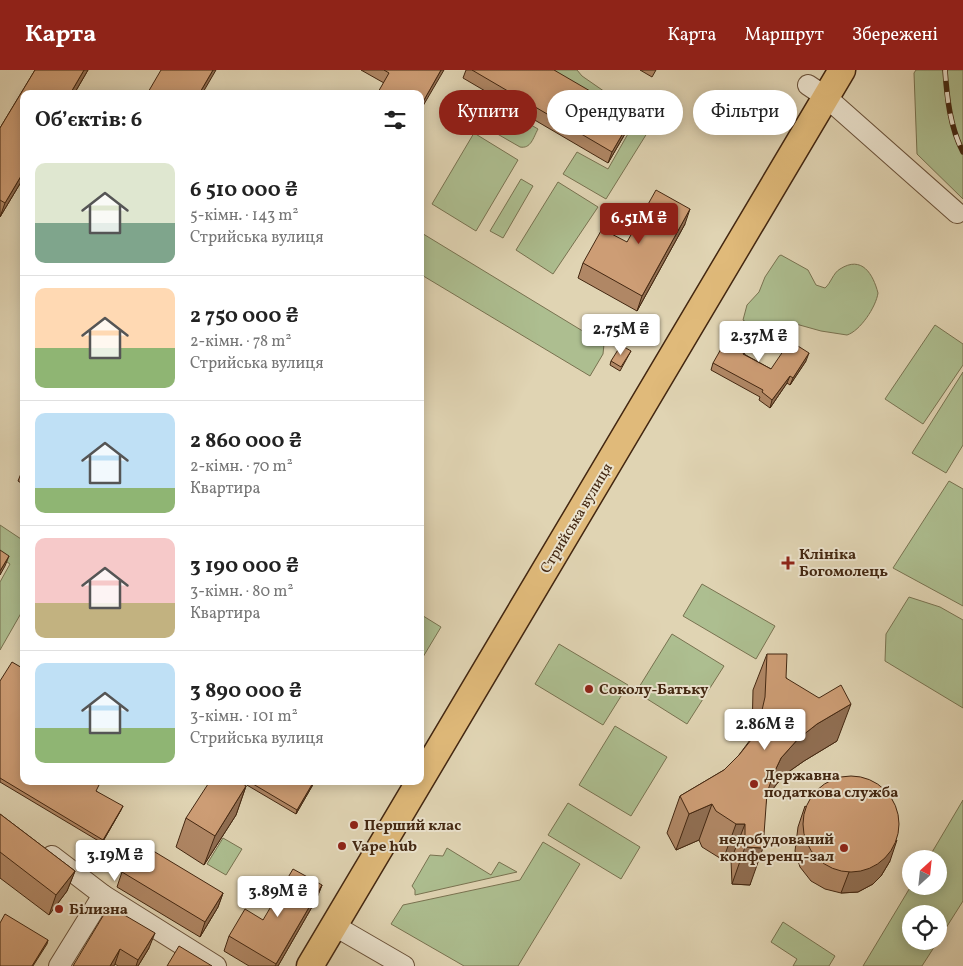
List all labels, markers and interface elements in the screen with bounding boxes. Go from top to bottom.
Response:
text: Карта [25,18,96,52]
text: Карта [668,23,716,48]
text: Маршрут [744,23,824,48]
text: Збережені [852,23,938,48]
chip: Купити [439,90,537,135]
chip: Орендувати [547,90,683,135]
chip: Фільтри [693,90,797,135]
text: Об’єктів: 6 [35,106,142,135]
icon: filters [381,106,409,134]
text: 6 510 000 ₴ [190,176,298,205]
icon: home [75,183,135,243]
pin: 6.51M ₴ [593,202,685,245]
text: 5-кімн. · 143 m² [190,205,298,227]
text: 6.51M ₴ [611,208,667,230]
text: Стрийська вулиця [190,227,324,249]
text: 2 750 000 ₴ [190,302,299,331]
icon: home [75,308,135,368]
pin: 2.75M ₴ [575,314,667,356]
text: 2.75M ₴ [593,319,649,341]
pin: 2.37M ₴ [713,320,805,363]
text: 2.37M ₴ [730,326,788,348]
text: 2-кімн. · 78 m² [190,331,291,353]
text: Стрийська вулиця [190,353,324,375]
text: 2 860 000 ₴ [190,427,302,456]
icon: home [75,433,135,493]
text: 2-кімн. · 70 m² [190,456,293,478]
street label: Стрийська вулиця [536,460,619,578]
text: Квартира [190,478,260,500]
place label: Клініка Богомолець [799,545,888,583]
text: 3 190 000 ₴ [190,552,299,581]
marker: Клініка Богомолець [781,556,795,570]
icon: home [75,558,135,618]
text: 3-кімн. · 80 m² [190,581,293,603]
text: Квартира [190,603,260,625]
text: 3 890 000 ₴ [190,677,302,706]
place label: Соколу-Батьку [599,680,709,701]
icon: home [75,683,135,743]
marker: Соколу-Батьку [583,683,595,695]
text: 3-кімн. · 101 m² [190,706,298,728]
pin: 2.86M ₴ [719,708,811,751]
text: 2.86M ₴ [735,714,795,736]
text: Стрийська вулиця [190,728,324,750]
place label: Державна податкова служба [764,766,898,804]
marker: Державна податкова служба [748,778,760,790]
place label: Перший клас [364,816,461,837]
marker: Перший клас [348,819,360,831]
place label: недобудований конференц-зал [719,830,834,868]
place label: Vape hub [352,837,417,858]
pin: 3.19M ₴ [69,840,161,882]
marker: Vape hub [336,840,348,852]
marker: недобудований конференц-зал [838,842,850,854]
text: 3.19M ₴ [87,845,143,867]
north arrow [902,850,948,895]
map controls [902,850,947,950]
pin: 3.89M ₴ [232,876,324,918]
text: 3.89M ₴ [249,881,307,903]
place label: Білизна [69,900,128,921]
marker: Білизна [53,903,65,915]
button: locate [902,905,947,950]

